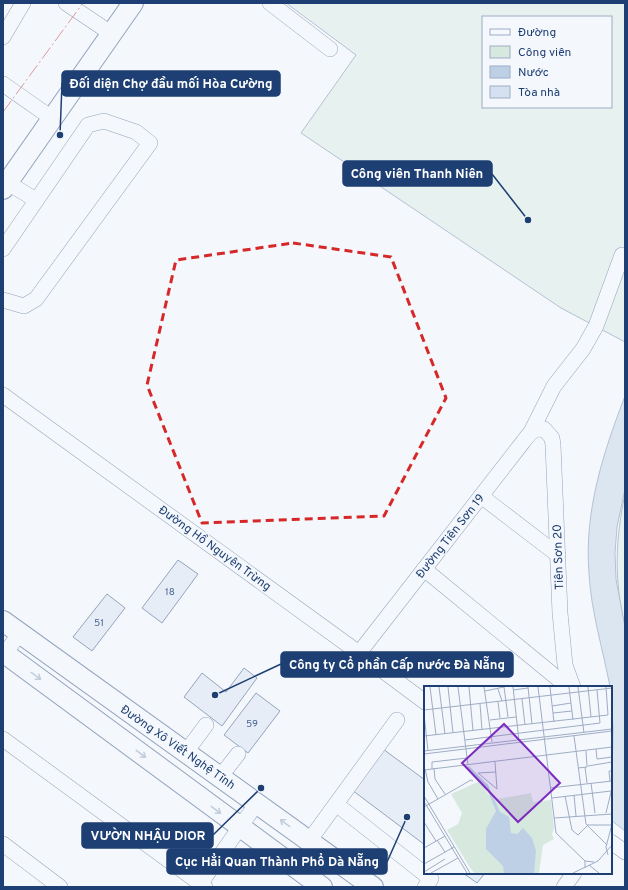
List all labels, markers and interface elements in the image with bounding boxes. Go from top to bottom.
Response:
legend [482,16,612,108]
text: Đường [518,25,556,41]
text: Công viên [518,45,571,61]
text: Nước [518,65,549,81]
callout: Đối diện Chợ đầu mối Hòa Cường [62,71,280,96]
text: Đối diện Chợ đầu mối Hòa Cường [70,76,272,93]
text: Tòa nhà [518,85,560,101]
callout: Công viên Thanh Niên [343,161,492,186]
text: Công viên Thanh Niên [351,167,483,183]
street label: Đường Tiên Sơn 19 [413,491,489,582]
street label: Đường Hồ Nguyên Trừng [155,502,274,595]
street label: Tiên Sơn 20 [550,524,568,590]
house number: 18 [165,586,175,599]
house number: 51 [94,617,104,630]
callout: Công ty Cổ phần Cấp nước Đà Nẵng [281,652,513,677]
text: Công ty Cổ phần Cấp nước Đà Nẵng [289,655,505,674]
one-way arrow [31,672,42,680]
inset map [424,686,612,874]
street label: Đường Xô Viết Nghệ Tĩnh [117,702,238,794]
house number: 59 [246,718,258,731]
one-way arrow [135,749,146,758]
one-way arrow [210,806,221,814]
one-way arrow [279,819,290,827]
callout: VƯỜN NHẬU DIOR [82,823,213,848]
text: VƯỜN NHẬU DIOR [91,827,206,845]
callout: Cục Hẳi Quan Thành Phổ Dà Nẵng [167,849,387,874]
text: Cục Hẳi Quan Thành Phổ Dà Nẵng [175,852,379,871]

